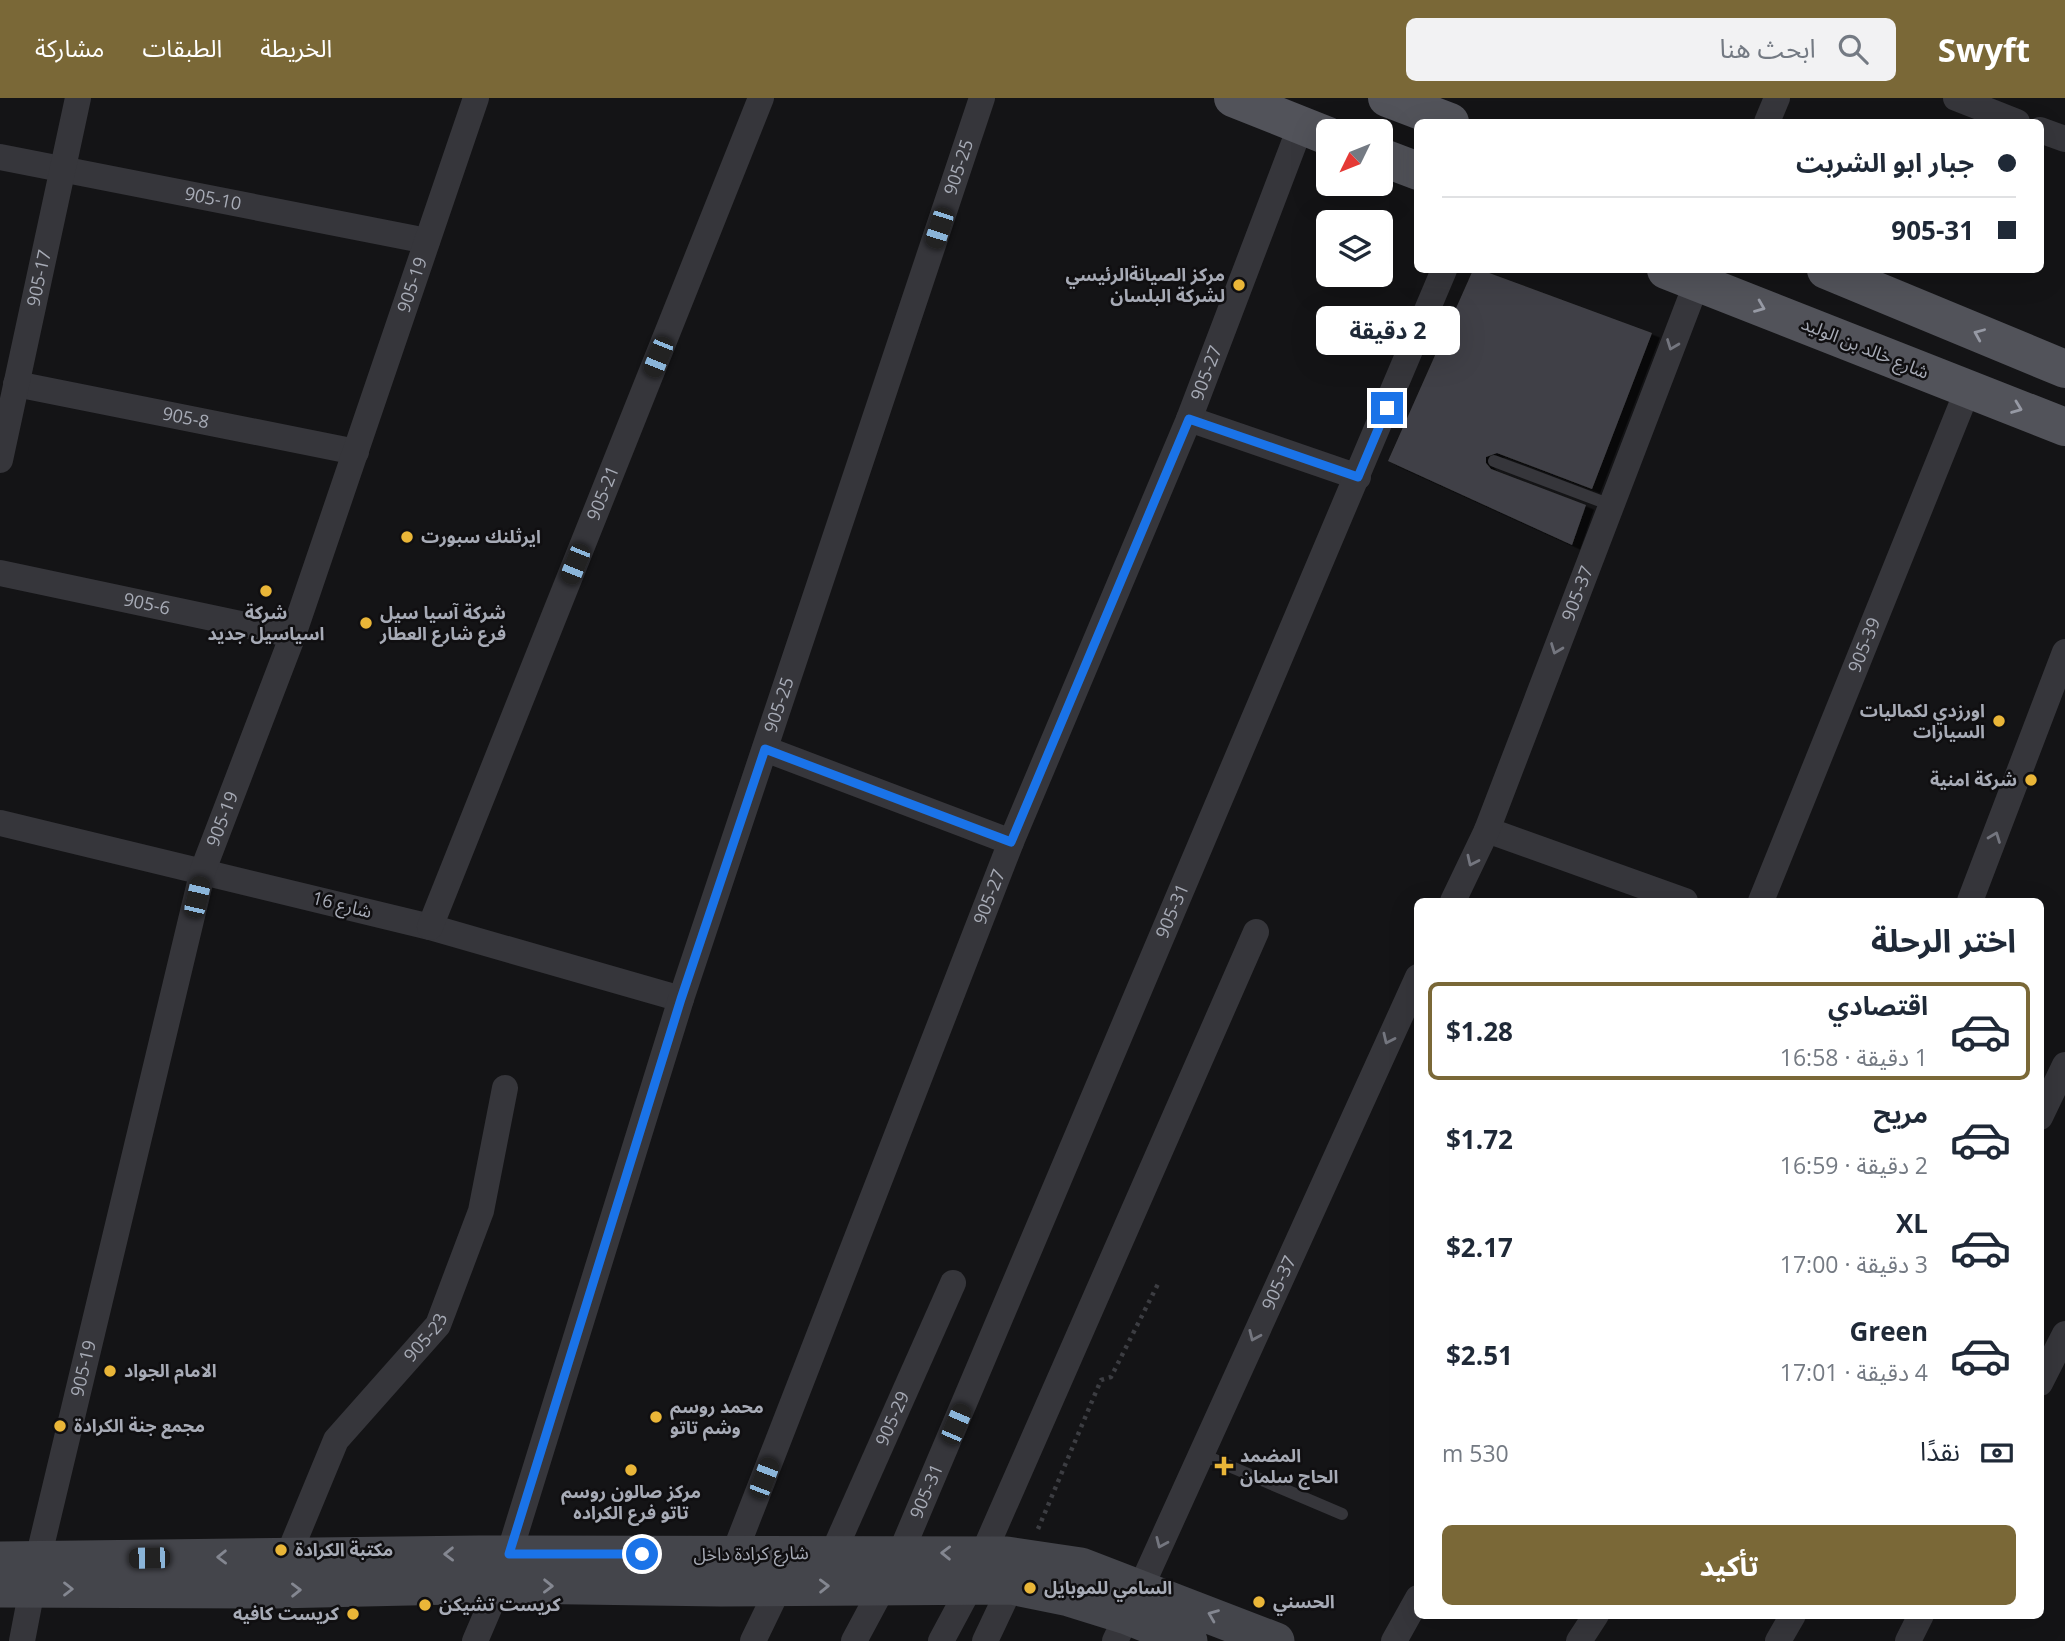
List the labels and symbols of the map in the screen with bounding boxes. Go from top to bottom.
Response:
north arrow [1316,119,1393,196]
street label: 905-25 [937,136,978,198]
street label: 905-10 [183,181,244,215]
car [923,205,956,251]
street label: 905-17 [20,247,56,308]
street label: 905-19 [391,254,432,316]
place label: مركز الصيانةالرئيسي لشركة البلسان [1065,262,1225,307]
marker: مركز الصيانةالرئيسي لشركة البلسان [1231,277,1247,293]
one-way arrow [1754,298,1766,312]
callout: 2 دقيقة [1315,306,1459,356]
street label: شارع خالد بن الوليد [1797,311,1933,386]
one-way arrow [1974,328,1986,342]
car [641,334,676,380]
one-way arrow [1667,339,1681,351]
street label: 905-27 [1184,342,1227,404]
route end [1371,392,1403,424]
one-way arrow [2011,400,2023,414]
street label: 905-8 [160,401,211,433]
street label: 905-21 [580,462,624,524]
place label: ايرثلنك سبورت [421,524,541,548]
marker: ايرثلنك سبورت [399,529,415,545]
car [558,541,593,587]
street label: 905-37 [1555,562,1598,624]
marker: شركة اسياسيل جديد [258,583,274,599]
street label: 905-6 [121,586,172,620]
place label: شركة اسياسيل جديد [208,600,324,645]
place label: شركة آسيا سيل فرع شارع العطار [379,600,506,647]
street label: 905-39 [1842,614,1885,676]
marker: شركة آسيا سيل فرع شارع العطار [358,615,374,631]
one-way arrow [1550,643,1564,655]
street label: 905-25 [758,674,799,736]
place label: اورزدي لكماليات السيارات [1860,698,1985,743]
marker: اورزدي لكماليات السيارات [1991,713,2007,729]
place label: شركة امنية [1930,767,2017,791]
marker: شركة امنية [2023,772,2039,788]
street label: 905-19 [200,788,243,850]
one-way arrow [1986,832,2000,844]
one-way arrow [1467,854,1481,866]
street label: 905-27 [967,866,1010,928]
car [183,874,212,920]
street label: 905-31 [1149,880,1194,942]
street label: شارع 16 [309,885,374,926]
one-way arrow [1383,1032,1397,1044]
street label: 905-37 [1255,1251,1301,1314]
street label: 905-23 [398,1310,452,1367]
one-way arrow [1248,1328,1262,1341]
street label: 905-19 [64,1338,101,1399]
place label: الامام الجواد [124,1358,217,1384]
marker: الامام الجواد [102,1363,118,1379]
street label: 905-29 [869,1387,914,1449]
place label: محمد روسم وشم تاتو [670,1394,764,1441]
car [939,1401,974,1447]
marker: محمد روسم وشم تاتو [648,1409,664,1425]
place label: مجمع جنة الكرادة [74,1413,205,1439]
marker: مجمع جنة الكرادة [52,1418,68,1434]
place label: المضمد الحاج سلمان [1240,1443,1338,1490]
car [747,1455,782,1501]
marker: المضمد الحاج سلمان [1214,1456,1234,1476]
street label: 905-31 [904,1460,948,1522]
marker: مركز صالون روسم تاتو فرع الكراده [623,1462,639,1478]
place label: مركز صالون روسم تاتو فرع الكراده [561,1479,701,1526]
one-way arrow [1155,1536,1169,1548]
place label: مكتبة الكرادة [295,1537,393,1561]
route start [626,1538,658,1570]
street label: شارع كرادة داخل [693,1540,809,1569]
marker: مكتبة الكرادة [273,1542,289,1558]
one-way arrow [941,1545,951,1561]
one-way arrow [444,1546,454,1562]
car [128,1547,171,1569]
one-way arrow [216,1549,227,1565]
place label: السامي للموبايل [1044,1575,1172,1602]
one-way arrow [542,1578,553,1593]
one-way arrow [819,1579,830,1594]
marker: السامي للموبايل [1022,1580,1038,1596]
one-way arrow [63,1581,74,1597]
one-way arrow [290,1582,301,1597]
place label: الحسني [1273,1589,1335,1616]
place label: كريست تشيكن [439,1592,561,1616]
marker: الحسني [1251,1594,1267,1610]
marker: كريست تشيكن [417,1597,433,1613]
place label: كريست كافيه [233,1601,340,1625]
marker: كريست كافيه [345,1606,361,1622]
one-way arrow [1208,1610,1220,1624]

